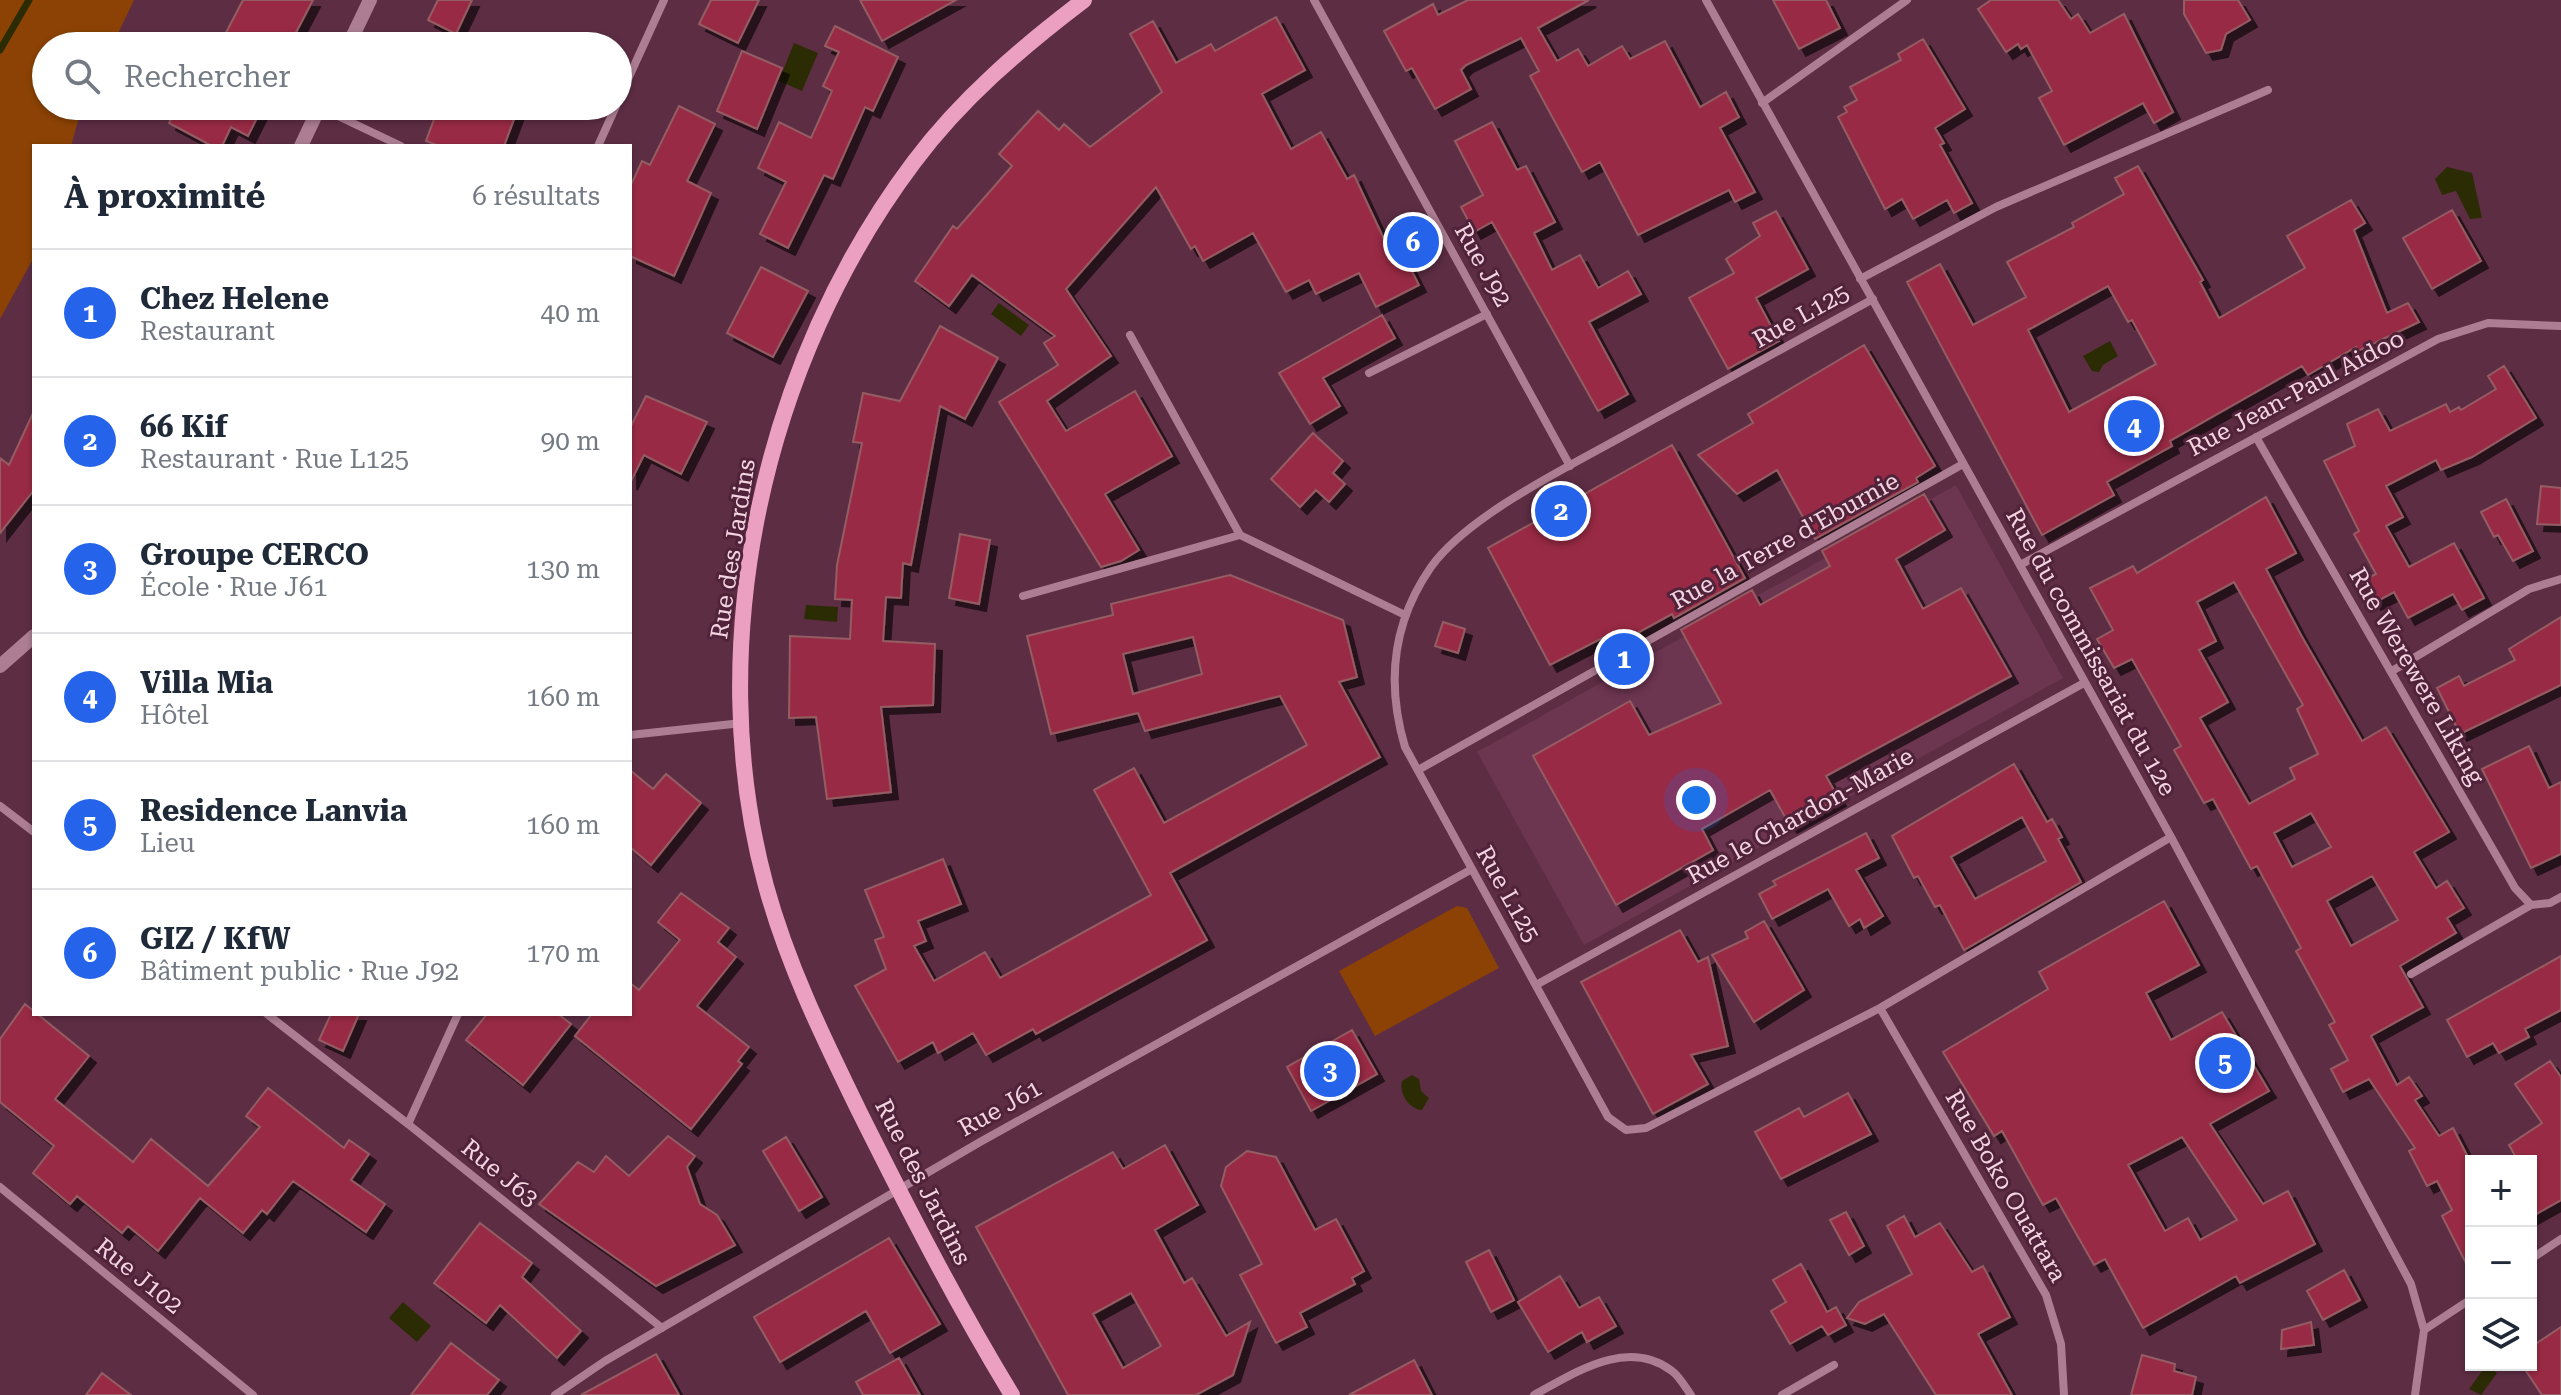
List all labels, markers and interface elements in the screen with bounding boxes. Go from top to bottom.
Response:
search box [32,32,632,120]
icon: search [60,54,104,98]
text: Rechercher [124,59,291,94]
text: À proximité [64,176,265,216]
text: 6 résultats [472,181,600,211]
pin: 6 [1387,212,1439,272]
street label: Rue J92 [1449,218,1517,312]
street label: Rue L125 [1748,278,1854,354]
text: Chez Helene [140,281,329,316]
text: 1 [83,298,97,328]
text: 40 m [541,298,600,328]
text: Restaurant [140,316,275,346]
street label: Rue Jean-Paul Aidoo [2183,324,2409,462]
pin: 4 [2108,396,2160,456]
text: 66 Kif [140,409,227,444]
text: 2 [83,426,97,456]
text: 90 m [541,426,600,456]
text: Restaurant · Rue L125 [140,444,409,474]
street label: Rue des Jardins [705,457,761,641]
street label: Rue la Terre d'Eburnie [1666,467,1904,615]
pin: 2 [1535,481,1587,541]
street label: Rue du commissariat du 12e [2000,504,2182,800]
text: Groupe CERCO [140,537,369,572]
text: 3 [83,554,97,584]
text: 130 m [526,554,600,584]
street label: Rue Werewere Liking [2344,563,2491,790]
text: École · Rue J61 [140,572,328,602]
pin: 1 [1598,629,1650,689]
text: Villa Mia [140,665,273,700]
text: 4 [83,682,97,712]
text: 160 m [526,682,600,712]
text: Hôtel [140,700,209,730]
street label: Rue le Chardon-Marie [1682,742,1918,890]
your location [1676,780,1716,820]
text: Residence Lanvia [140,793,407,828]
text: 5 [83,810,97,840]
text: 160 m [526,810,600,840]
text: Lieu [140,828,195,858]
street label: Rue L125 [1470,841,1546,947]
text: GIZ / KfW [140,921,290,956]
text: 6 [83,938,97,968]
text: 170 m [526,938,600,968]
text: Bâtiment public · Rue J92 [140,956,459,986]
pin: 5 [2199,1033,2251,1093]
pin: 3 [1304,1041,1356,1101]
street label: Rue J61 [953,1074,1047,1142]
street label: Rue Boko Ouattara [1940,1085,2072,1287]
street label: Rue des Jardins [869,1095,977,1269]
street label: Rue J63 [456,1134,544,1212]
map controls [2465,1155,2537,1371]
button: + [2465,1155,2537,1227]
button: − [2465,1227,2537,1299]
street label: Rue J102 [90,1232,188,1320]
button: layers [2465,1299,2537,1371]

